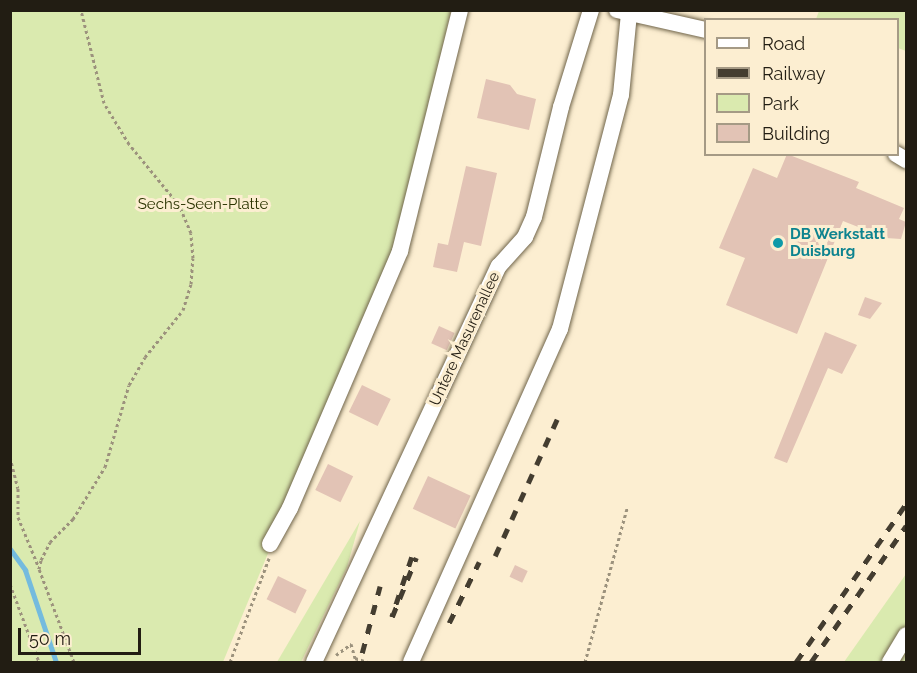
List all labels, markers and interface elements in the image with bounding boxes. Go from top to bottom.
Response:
legend [704,18,899,156]
text: Road [762,33,805,54]
text: Railway [762,63,826,84]
text: Park [762,93,799,114]
text: Building [762,123,830,144]
park label: Sechs-Seen-Platte [138,196,268,214]
place label: DB Werkstatt Duisburg [790,225,886,260]
marker: DB Werkstatt Duisburg [771,236,785,250]
street label: Untere Masurenallee [426,269,504,409]
scale bar [21,616,144,654]
text: 50 m [29,628,71,649]

